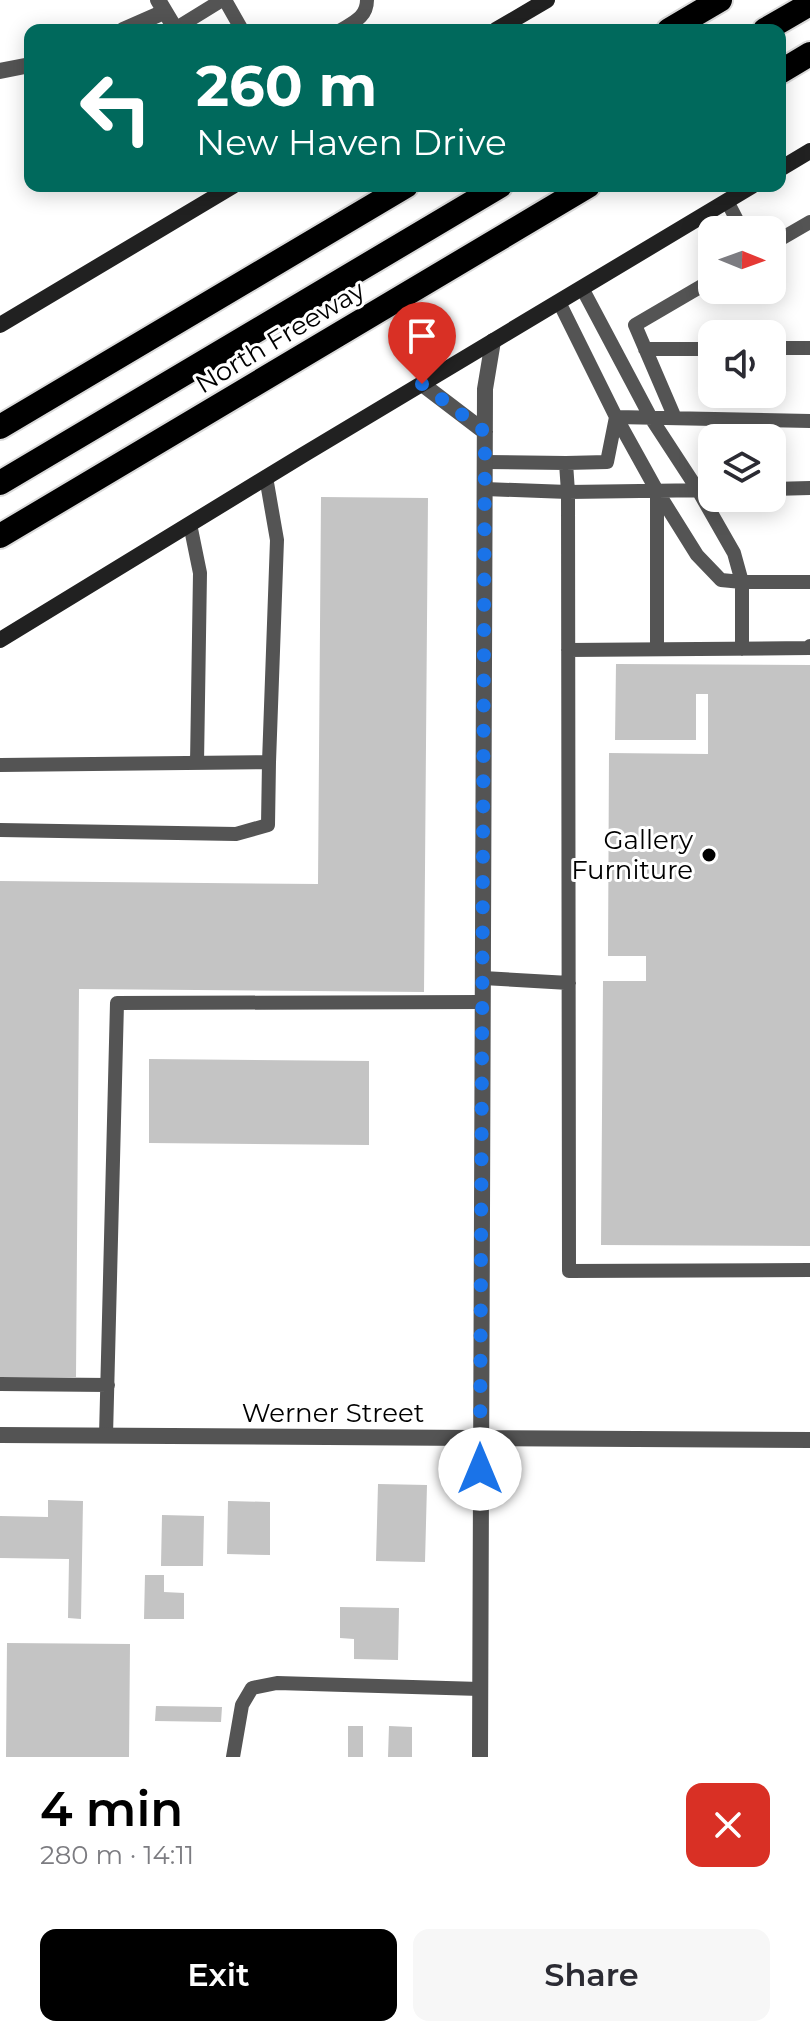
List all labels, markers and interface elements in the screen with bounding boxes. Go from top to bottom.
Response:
text: 260 m [196,52,377,120]
icon: left [64,56,168,160]
text: New Haven Drive [196,120,507,164]
north arrow [698,216,786,304]
map controls [698,216,786,512]
street label: North Freeway [190,273,371,400]
pin [388,302,456,384]
icon: arrive [400,314,444,358]
button: sound [698,320,786,408]
button: layers [698,424,786,512]
place label: Gallery Furniture [571,824,694,886]
marker: Gallery Furniture [700,846,718,864]
street label: Werner Street [242,1397,424,1429]
position arrow [438,1427,522,1511]
text: 4 min [40,1780,183,1838]
button: close [686,1783,770,1867]
text: 280 m · 14:11 [40,1839,194,1871]
button: Exit [40,1929,397,2021]
button: Share [413,1929,770,2021]

